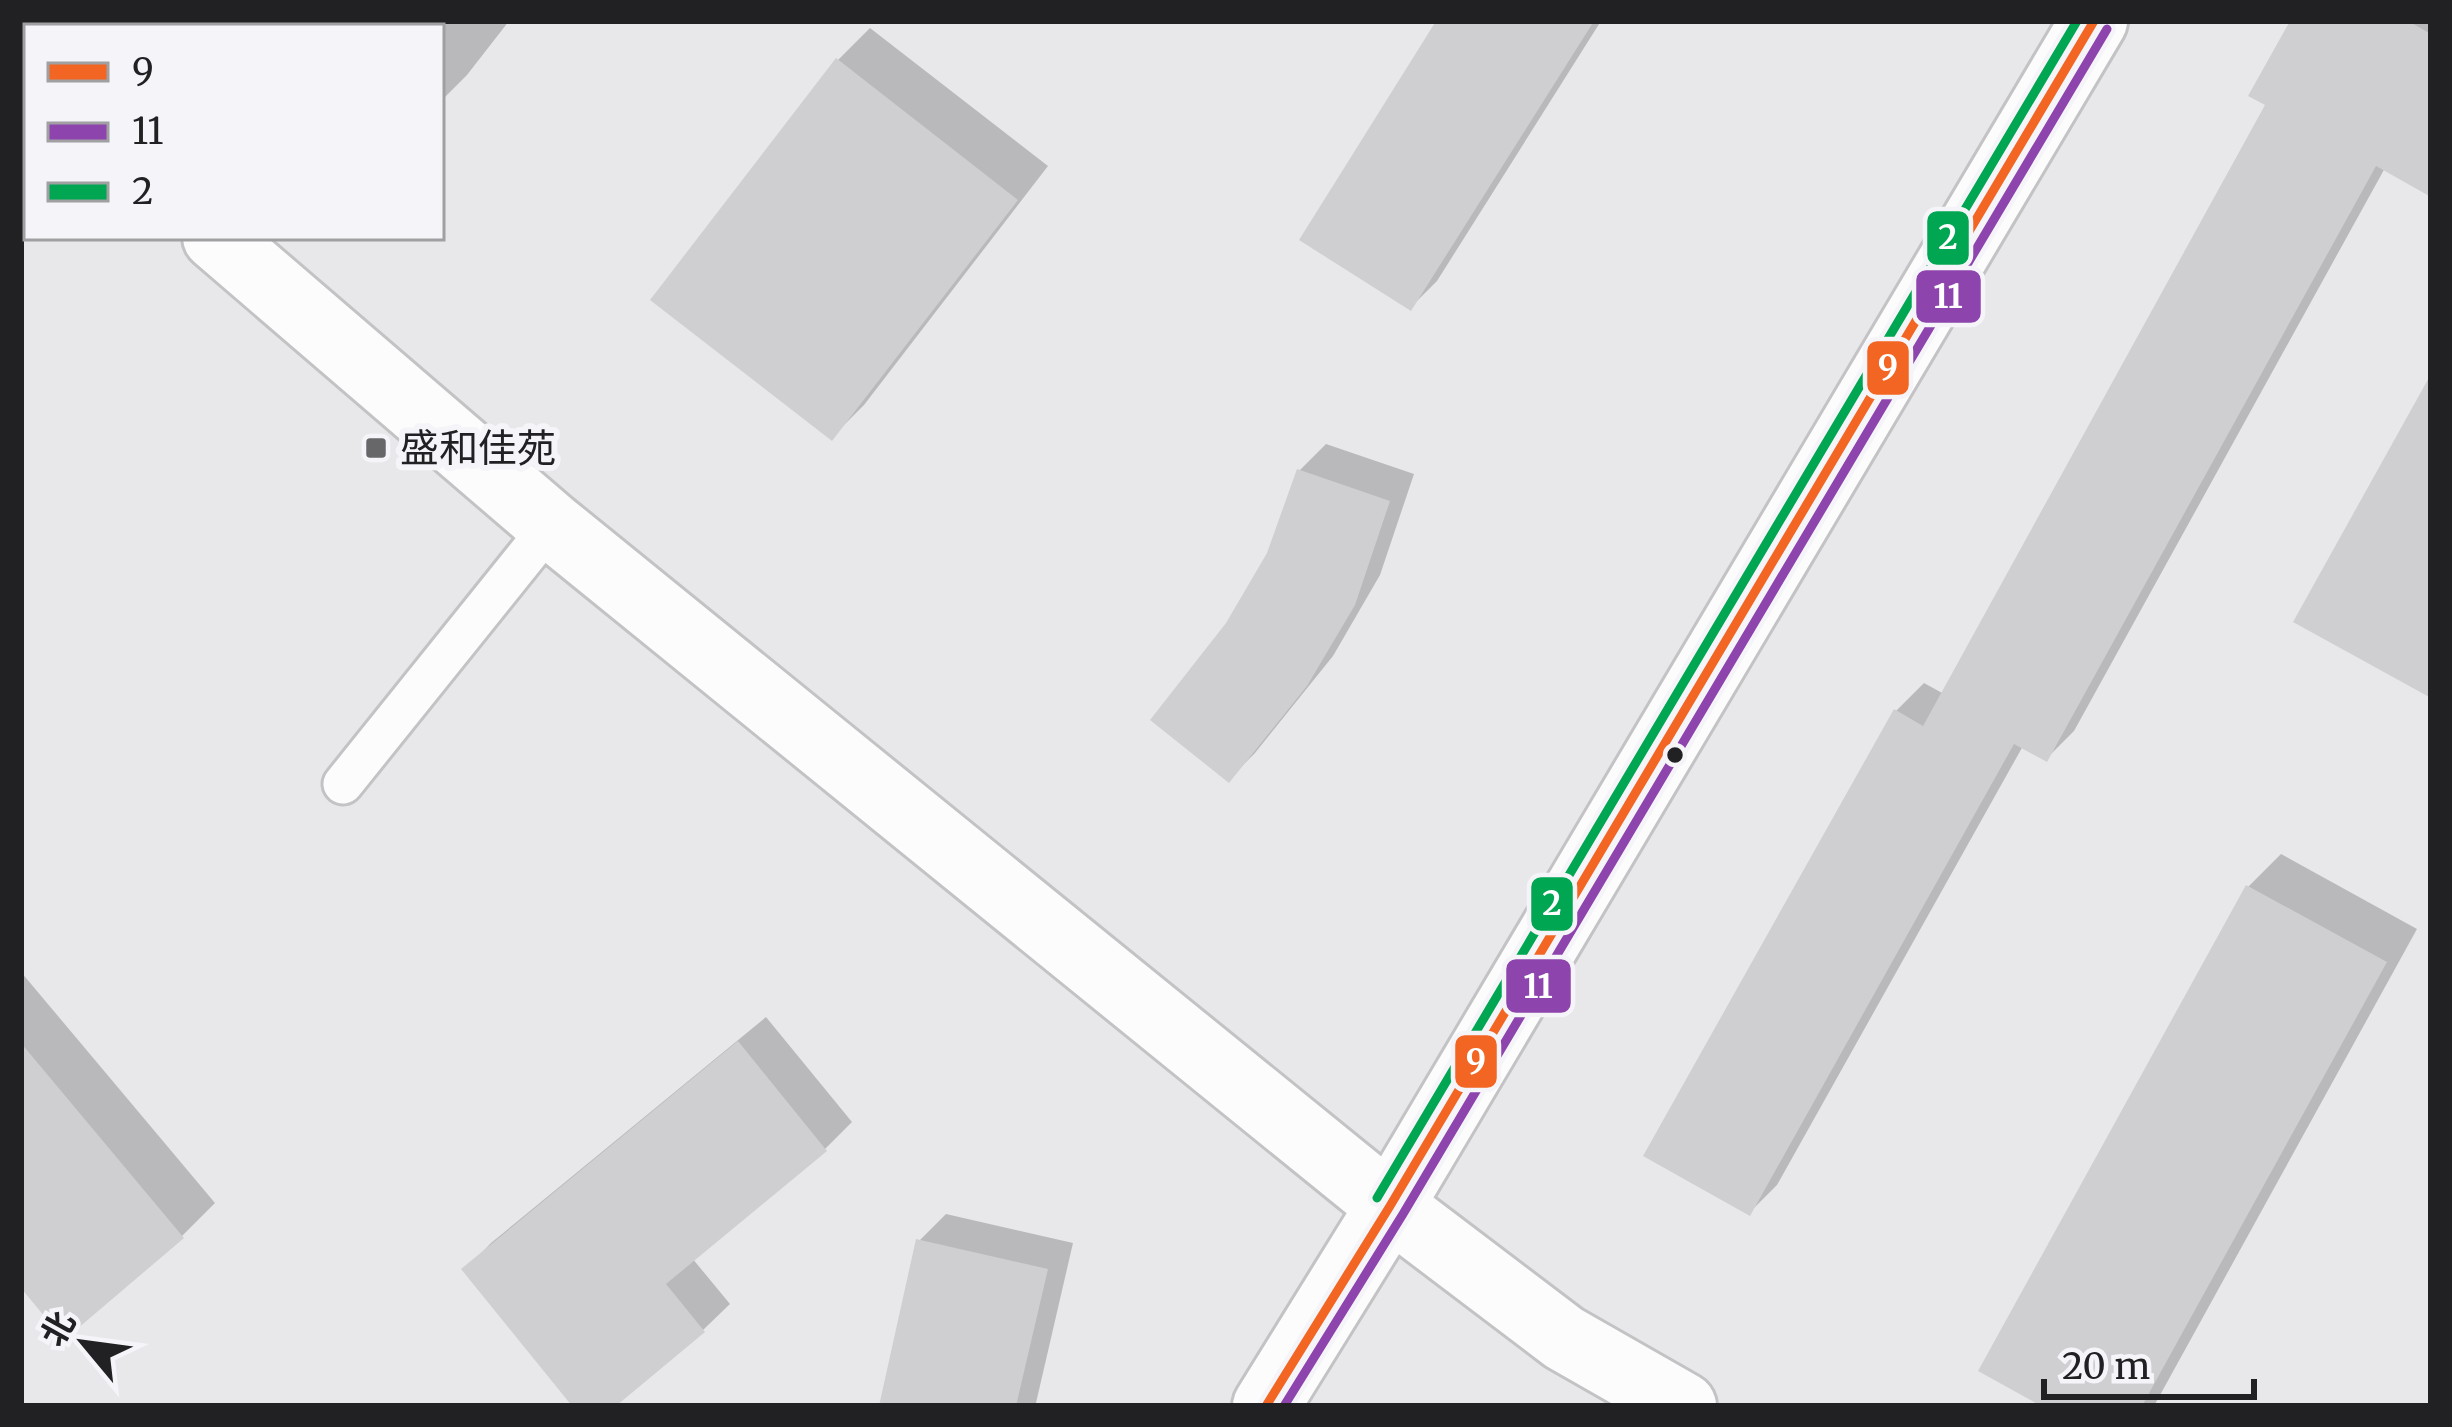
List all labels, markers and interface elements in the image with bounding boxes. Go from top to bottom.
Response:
legend [24,24,444,240]
text: 9 [132,49,154,94]
text: 11 [132,109,163,154]
text: 2 [132,169,153,214]
line badge: 2 [1925,209,1971,267]
text: 2 [1938,217,1958,258]
line badge: 11 [1914,268,1983,325]
text: 11 [1933,276,1963,317]
line badge: 9 [1865,339,1911,397]
text: 9 [1878,347,1898,388]
place label: 盛和佳苑 [400,424,556,473]
marker: 盛和佳苑 [363,435,389,461]
unlabelled marker [1664,744,1686,766]
line badge: 2 [1529,875,1575,933]
text: 2 [1542,883,1562,924]
line badge: 11 [1504,957,1573,1015]
text: 11 [1523,966,1553,1007]
line badge: 9 [1453,1033,1499,1090]
text: 9 [1466,1041,1486,1082]
north arrow [24,1283,144,1403]
text: 北 [32,1304,84,1353]
scale bar [2044,1325,2254,1399]
text: 20 m [2062,1344,2150,1389]

